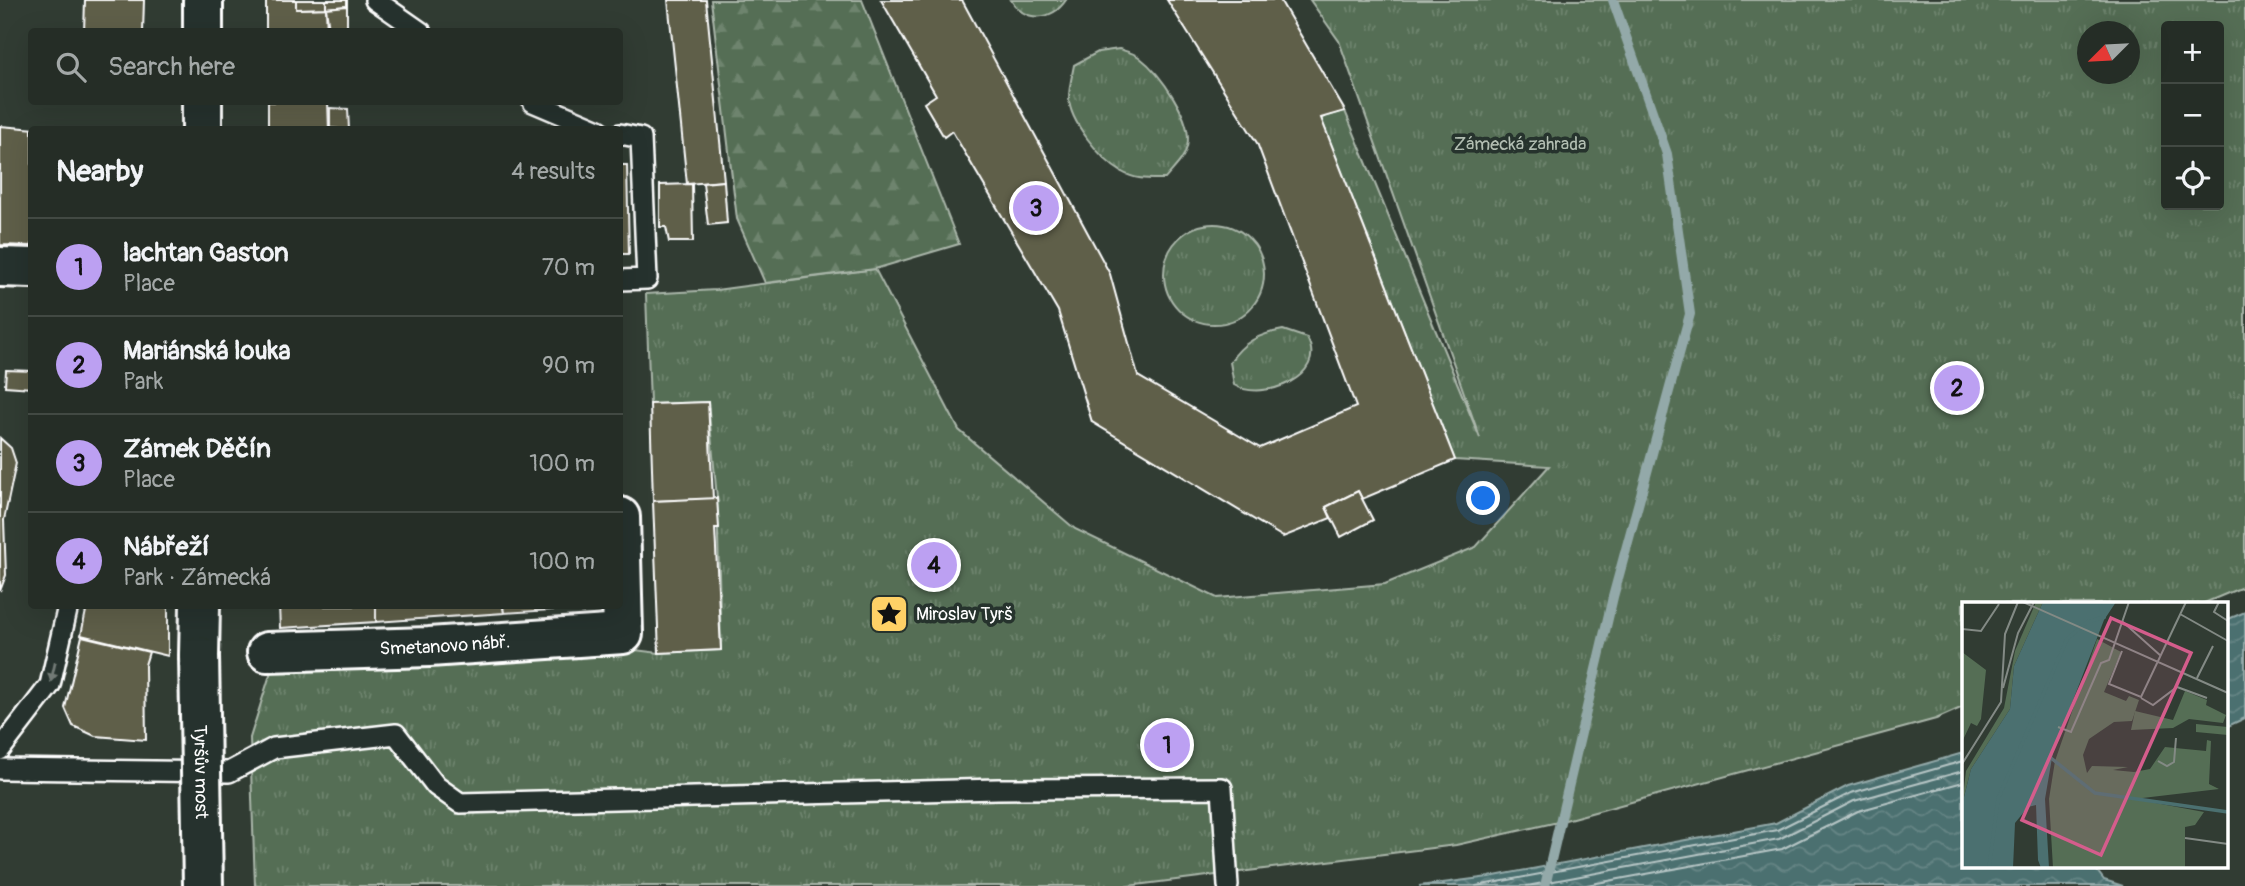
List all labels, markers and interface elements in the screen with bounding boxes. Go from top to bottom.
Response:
north arrow [2077,21,2140,84]
map controls [2161,21,2224,210]
button: + [2161,21,2224,84]
search box [28,28,623,105]
icon: search [52,48,90,86]
text: Search here [108,51,235,83]
button: − [2161,84,2224,147]
park label: Zámecká zahrada [1454,133,1586,156]
button: locate [2161,147,2224,210]
text: Nearby [56,153,143,190]
text: 4 results [511,157,595,186]
pin: 3 [1013,182,1059,234]
text: lachtan Gaston [123,237,289,269]
text: 1 [75,253,84,282]
text: 70 m [542,253,595,282]
text: Place [123,269,175,298]
text: Mariánská louka [123,335,290,367]
text: 2 [73,351,85,380]
text: 90 m [542,351,595,380]
pin: 2 [1934,362,1980,414]
text: Park [123,367,163,396]
text: Zámek Děčín [123,433,271,465]
text: 3 [73,449,85,478]
text: 100 m [529,449,595,478]
text: Place [123,465,175,494]
your location [1466,481,1500,515]
text: Nábřeží [123,531,209,563]
pin: 4 [911,539,957,591]
text: 4 [72,547,86,576]
text: 100 m [529,547,595,576]
text: Park · Zámecká [123,563,271,592]
place icon: Miroslav Tyrš [868,593,910,635]
inset map [1962,602,2228,868]
place label: Miroslav Tyrš [916,603,1012,626]
street label: Smetanovo nábř. [379,630,511,660]
one-way arrow [47,661,58,683]
pin: 1 [1144,719,1190,771]
street label: Tyršův most [189,725,213,820]

